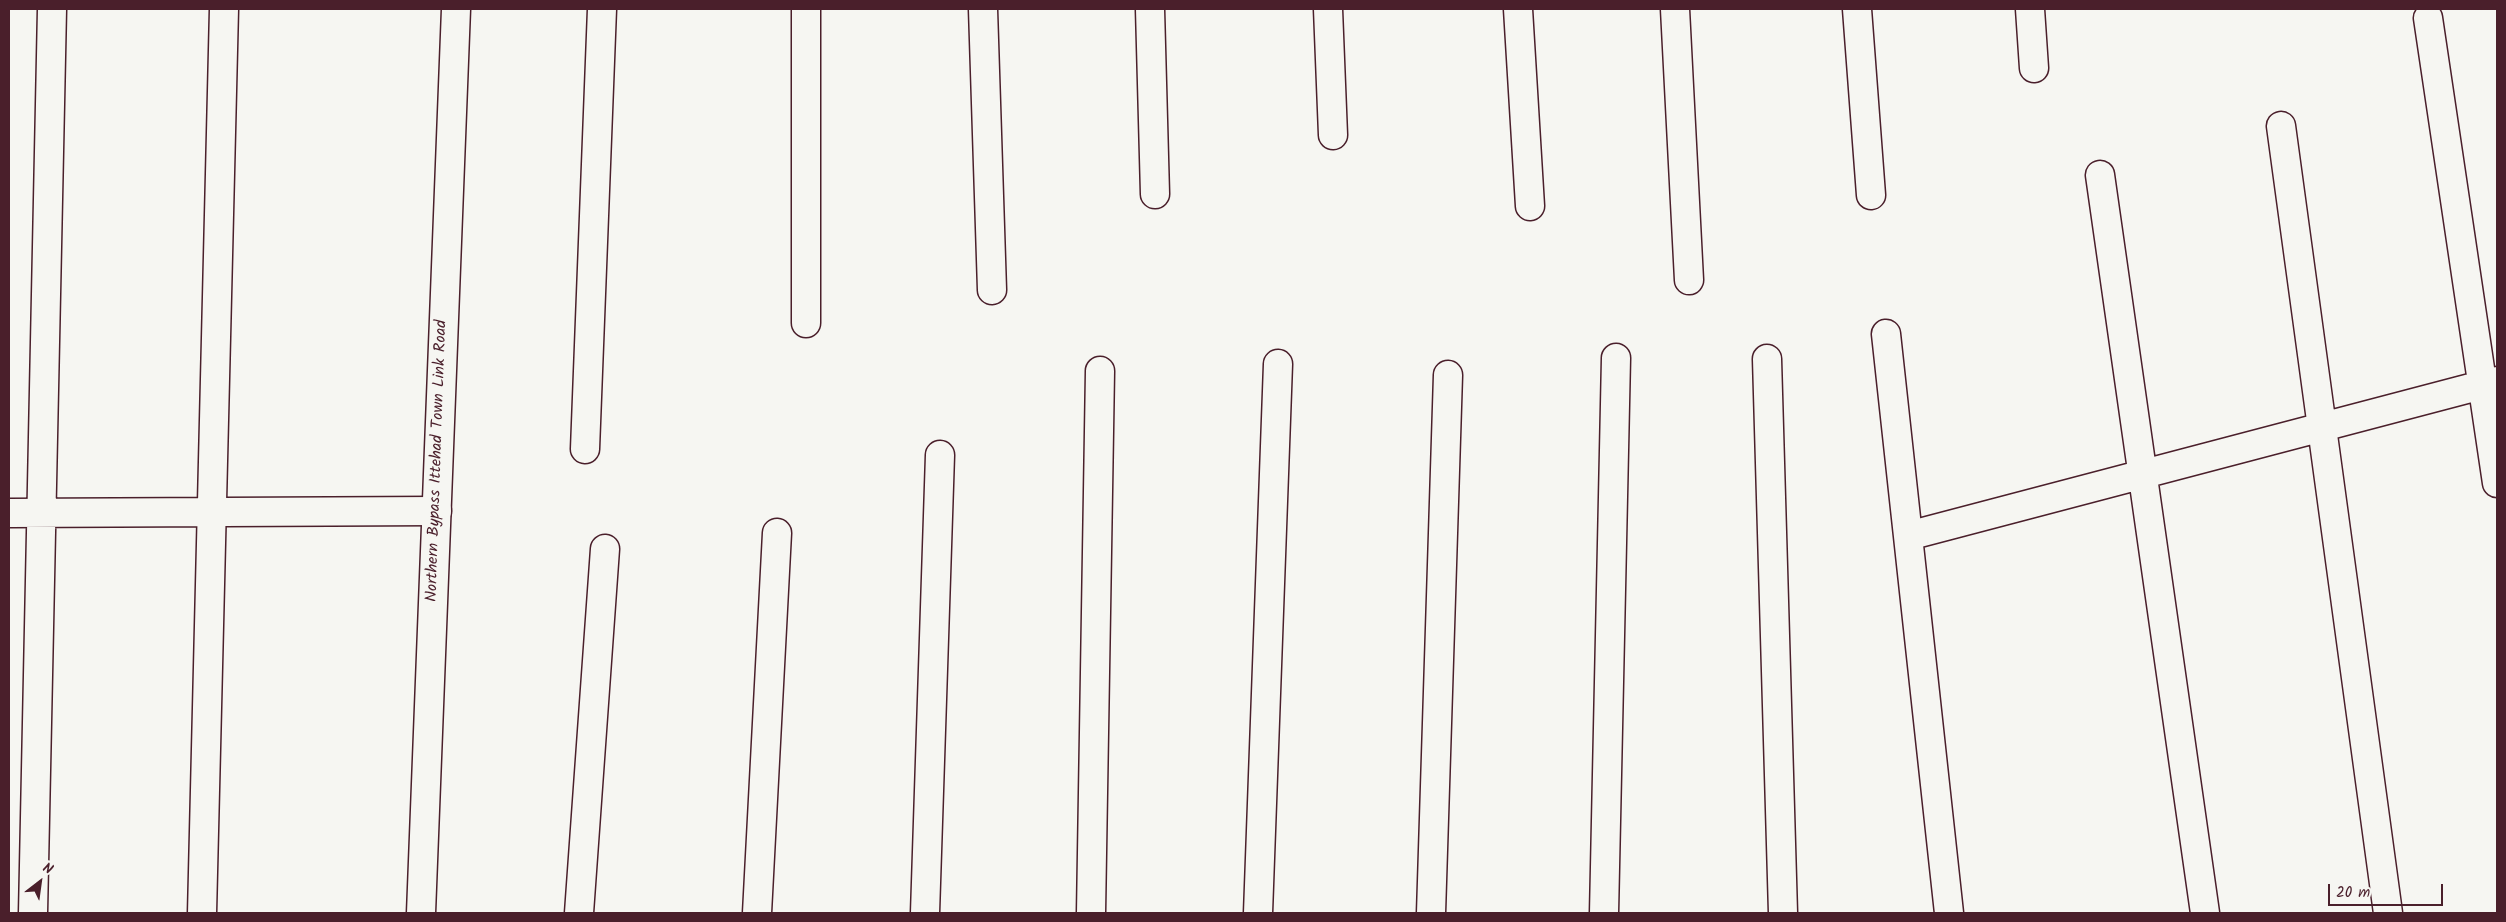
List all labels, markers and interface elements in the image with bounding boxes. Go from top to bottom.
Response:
street label: Northern Bypass Ittehad Town Link Road [423,320,453,602]
north arrow [15,857,65,907]
text: N [38,857,57,881]
scale bar [2331,874,2446,906]
text: 20 m [2336,881,2370,905]

